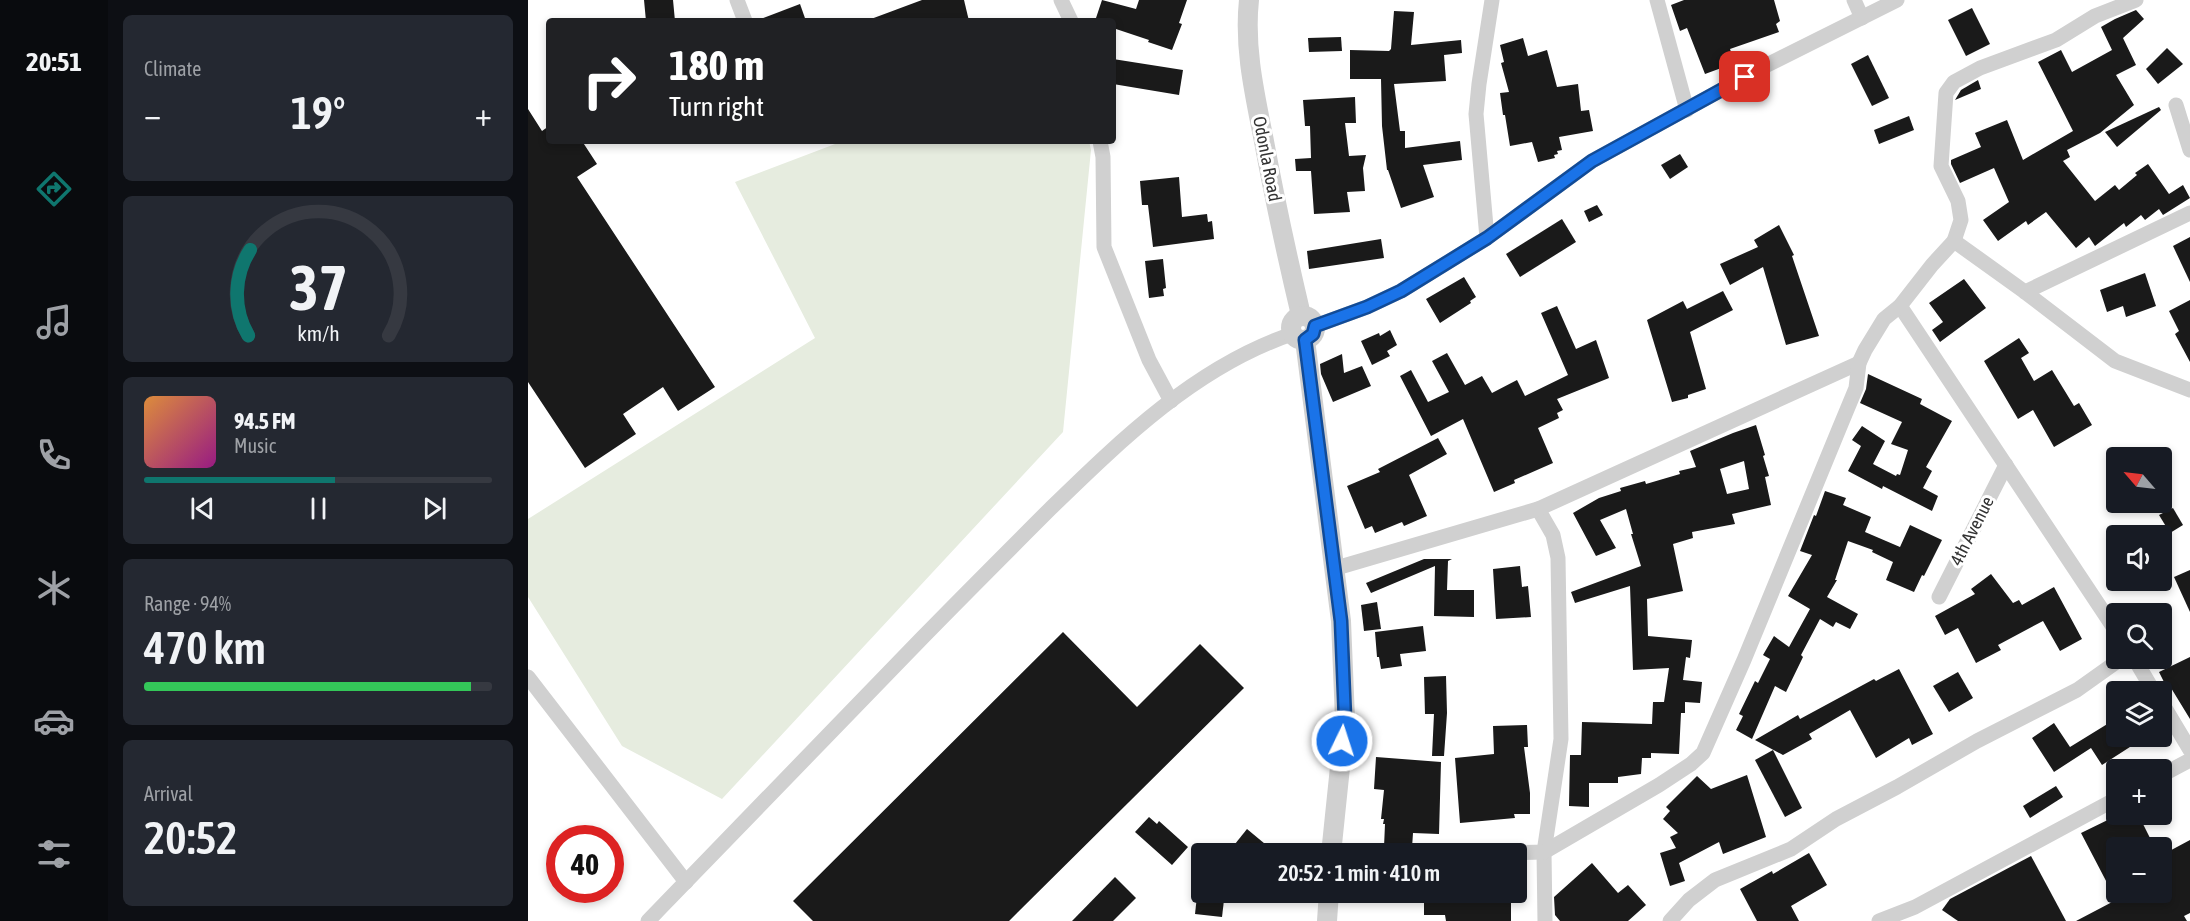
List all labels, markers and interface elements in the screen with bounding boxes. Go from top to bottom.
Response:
text: 180 m [669,41,764,89]
icon: right [570,42,648,120]
text: 20:51 [26,46,82,77]
pin [1719,51,1770,102]
text: Climate [144,57,201,80]
icon: arrive [1728,60,1761,93]
text: 19° [291,87,345,139]
text: Turn right [669,91,764,122]
text: − [144,95,161,133]
text: + [475,95,492,133]
street label: Odonla Road [1249,115,1286,203]
icon: directions [33,168,75,210]
text: 37 [289,252,347,323]
icon: music [33,301,75,343]
text: km/h [297,322,339,347]
text: 94.5 FM [234,408,296,434]
icon: phone [33,434,75,476]
text: Music [234,434,276,457]
north arrow [2106,447,2172,513]
map controls [2106,447,2172,903]
icon: previous [186,492,219,525]
icon: pause [302,492,335,525]
icon: next [418,492,451,525]
street label: 4th Avenue [1945,493,1998,569]
button: sound [2106,525,2172,591]
icon: climate [33,567,75,609]
text: Range · 94% [144,592,231,615]
button: search [2106,603,2172,669]
text: 470 km [144,622,266,674]
button: layers [2106,681,2172,747]
icon: car [33,700,75,742]
position arrow [1310,709,1374,773]
button: + [2106,759,2172,825]
text: Arrival [144,782,193,805]
text: 20:52 [144,812,238,864]
speed limit sign: 40 [546,825,624,903]
icon: filters [33,833,75,875]
button: − [2106,837,2172,903]
text: 20:52 · 1 min · 410 m [1278,860,1440,886]

